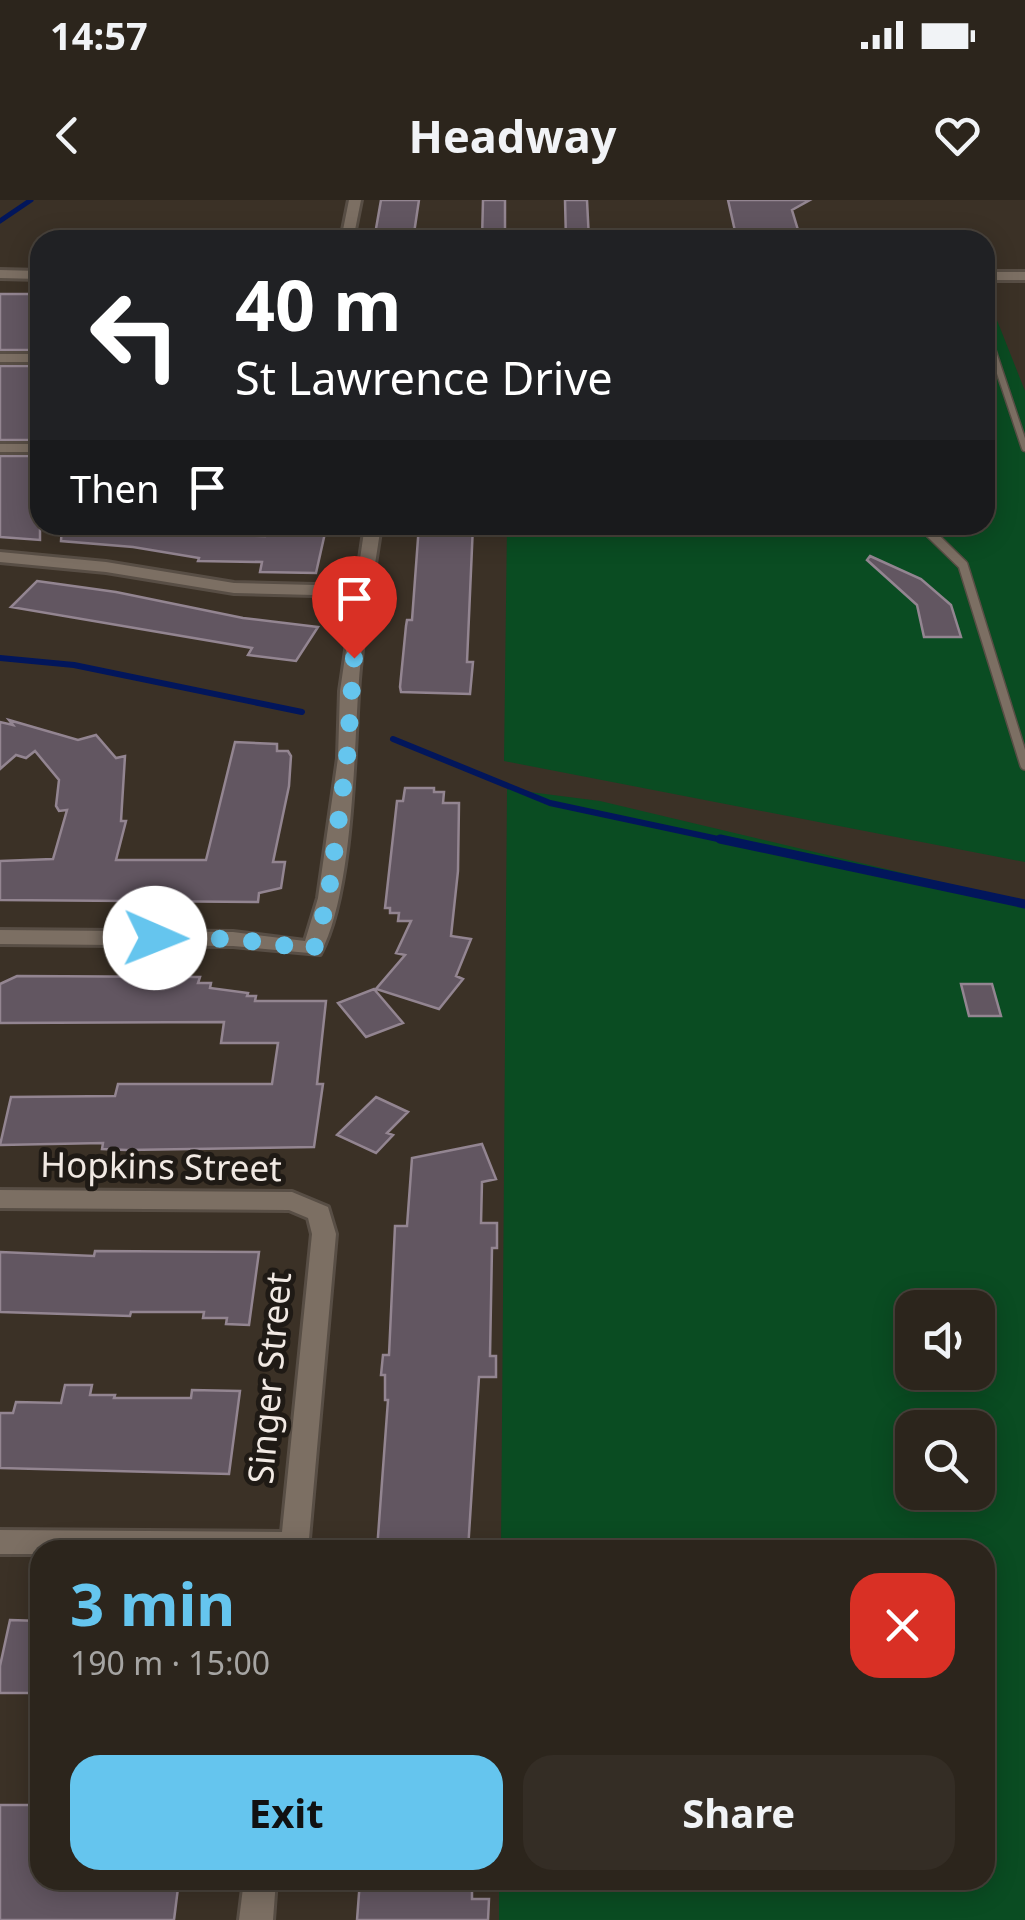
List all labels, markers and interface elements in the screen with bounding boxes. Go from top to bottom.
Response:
text: 14:57 [50,9,148,61]
text: Headway [409,105,616,166]
icon: back [40,108,95,163]
icon: heart [930,108,985,163]
text: 40 m [235,256,402,352]
icon: left [70,270,200,400]
text: St Lawrence Drive [235,347,613,408]
icon: arrive [180,460,235,515]
text: Then [70,462,160,514]
pin [312,556,397,659]
icon: arrive [327,571,382,626]
position arrow [103,886,207,990]
street label: Hopkins Street [40,1140,282,1191]
street label: Singer Street [236,1270,301,1486]
map controls [895,1290,995,1510]
button: sound [895,1290,995,1390]
button: search [895,1410,995,1510]
text: 3 min [70,1562,235,1644]
button: close [850,1573,955,1678]
text: 190 m · 15:00 [70,1641,270,1684]
button: Exit [70,1755,503,1870]
button: Share [523,1755,955,1870]

